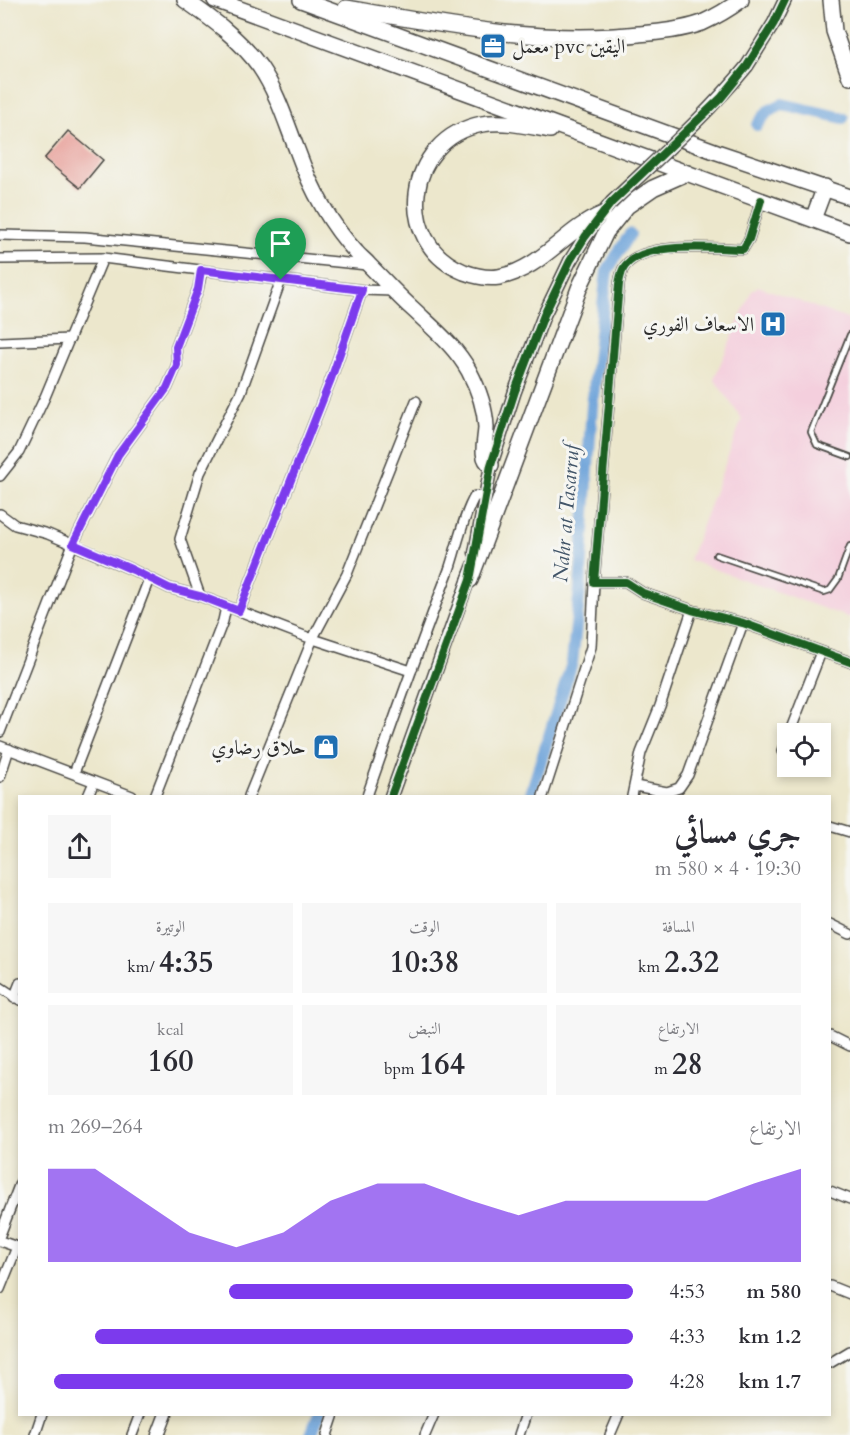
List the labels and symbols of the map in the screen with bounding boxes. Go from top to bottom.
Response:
office icon: معمل pvc اليقين [478,31,508,61]
place label: معمل pvc اليقين [512,33,625,61]
pin [255,218,306,280]
hospital icon: الاسعاف الفوري [758,309,788,339]
place label: الاسعاف الفوري [643,311,754,340]
water label: Nahr at Tasarruf [546,438,587,583]
shop icon: حلاق رضاوي [311,732,341,762]
place label: حلاق رضاوي [211,734,306,763]

